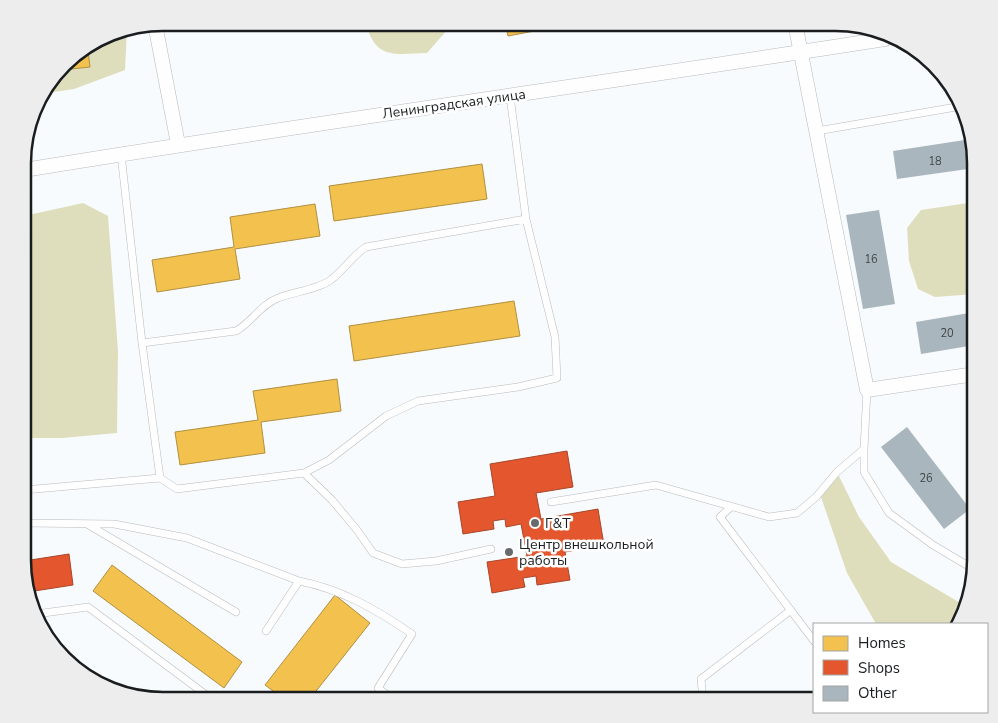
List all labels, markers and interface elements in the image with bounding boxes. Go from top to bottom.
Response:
street label: Ленинградская улица [381,85,527,123]
house number: 18 [928,154,942,169]
house number: 16 [864,252,878,267]
house number: 20 [940,326,954,341]
house number: 26 [919,471,933,486]
place label: Г&Т [545,514,571,533]
marker: Г&Т [529,517,541,529]
place label: Центр внешкольной работы [519,535,654,570]
marker: Центр внешкольной работы [503,546,515,558]
legend [813,623,988,713]
text: Homes [858,633,906,653]
text: Shops [858,658,900,678]
text: Other [858,683,897,703]

